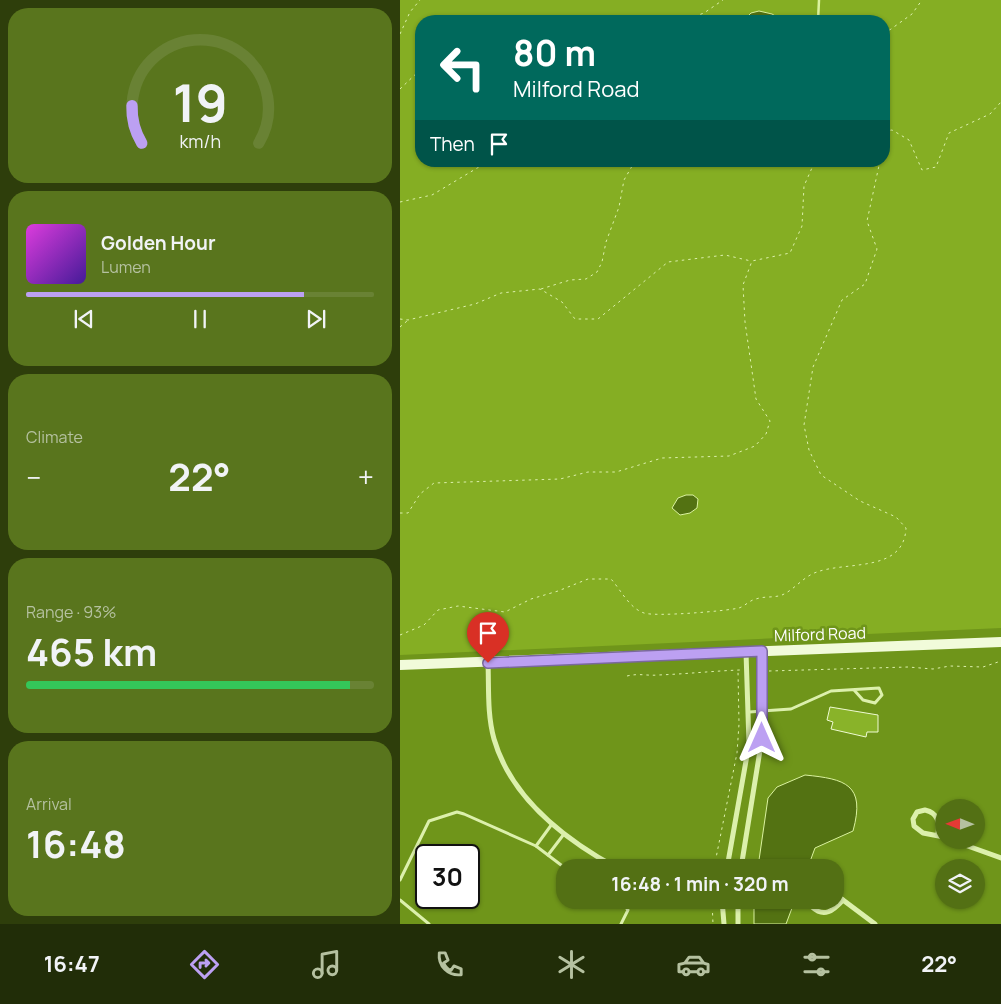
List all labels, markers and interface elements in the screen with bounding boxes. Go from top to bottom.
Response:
text: 80 m [513,29,596,77]
icon: left [430,35,495,100]
text: 19 [172,67,228,138]
text: Milford Road [513,74,639,104]
text: km/h [179,129,221,153]
icon: arrive [485,130,513,158]
text: Then [430,131,475,157]
text: Golden Hour [101,230,215,256]
text: Lumen [101,256,151,278]
icon: previous [70,305,98,333]
icon: pause [186,305,214,333]
icon: next [302,305,330,333]
text: Climate [26,426,83,448]
text: 22° [168,450,231,502]
text: − [26,458,41,496]
text: + [358,458,374,496]
text: Range · 93% [26,601,117,623]
pin [467,612,509,663]
icon: arrive [474,619,502,647]
street label: Milford Road [774,621,866,647]
text: 465 km [26,625,157,677]
position arrow [735,711,787,763]
text: Arrival [26,793,72,815]
north arrow [935,799,985,849]
map controls [935,799,985,909]
text: 16:48 [26,817,126,869]
speed limit sign: 30 [415,844,480,909]
button: layers [935,859,985,909]
text: 16:48 · 1 min · 320 m [611,871,789,897]
icon: directions [187,947,222,982]
icon: music [309,947,344,982]
icon: phone [432,947,467,982]
icon: climate [554,947,589,982]
icon: car [676,947,711,982]
icon: filters [799,947,834,982]
text: 16:47 [44,949,100,979]
text: 22° [921,949,957,979]

